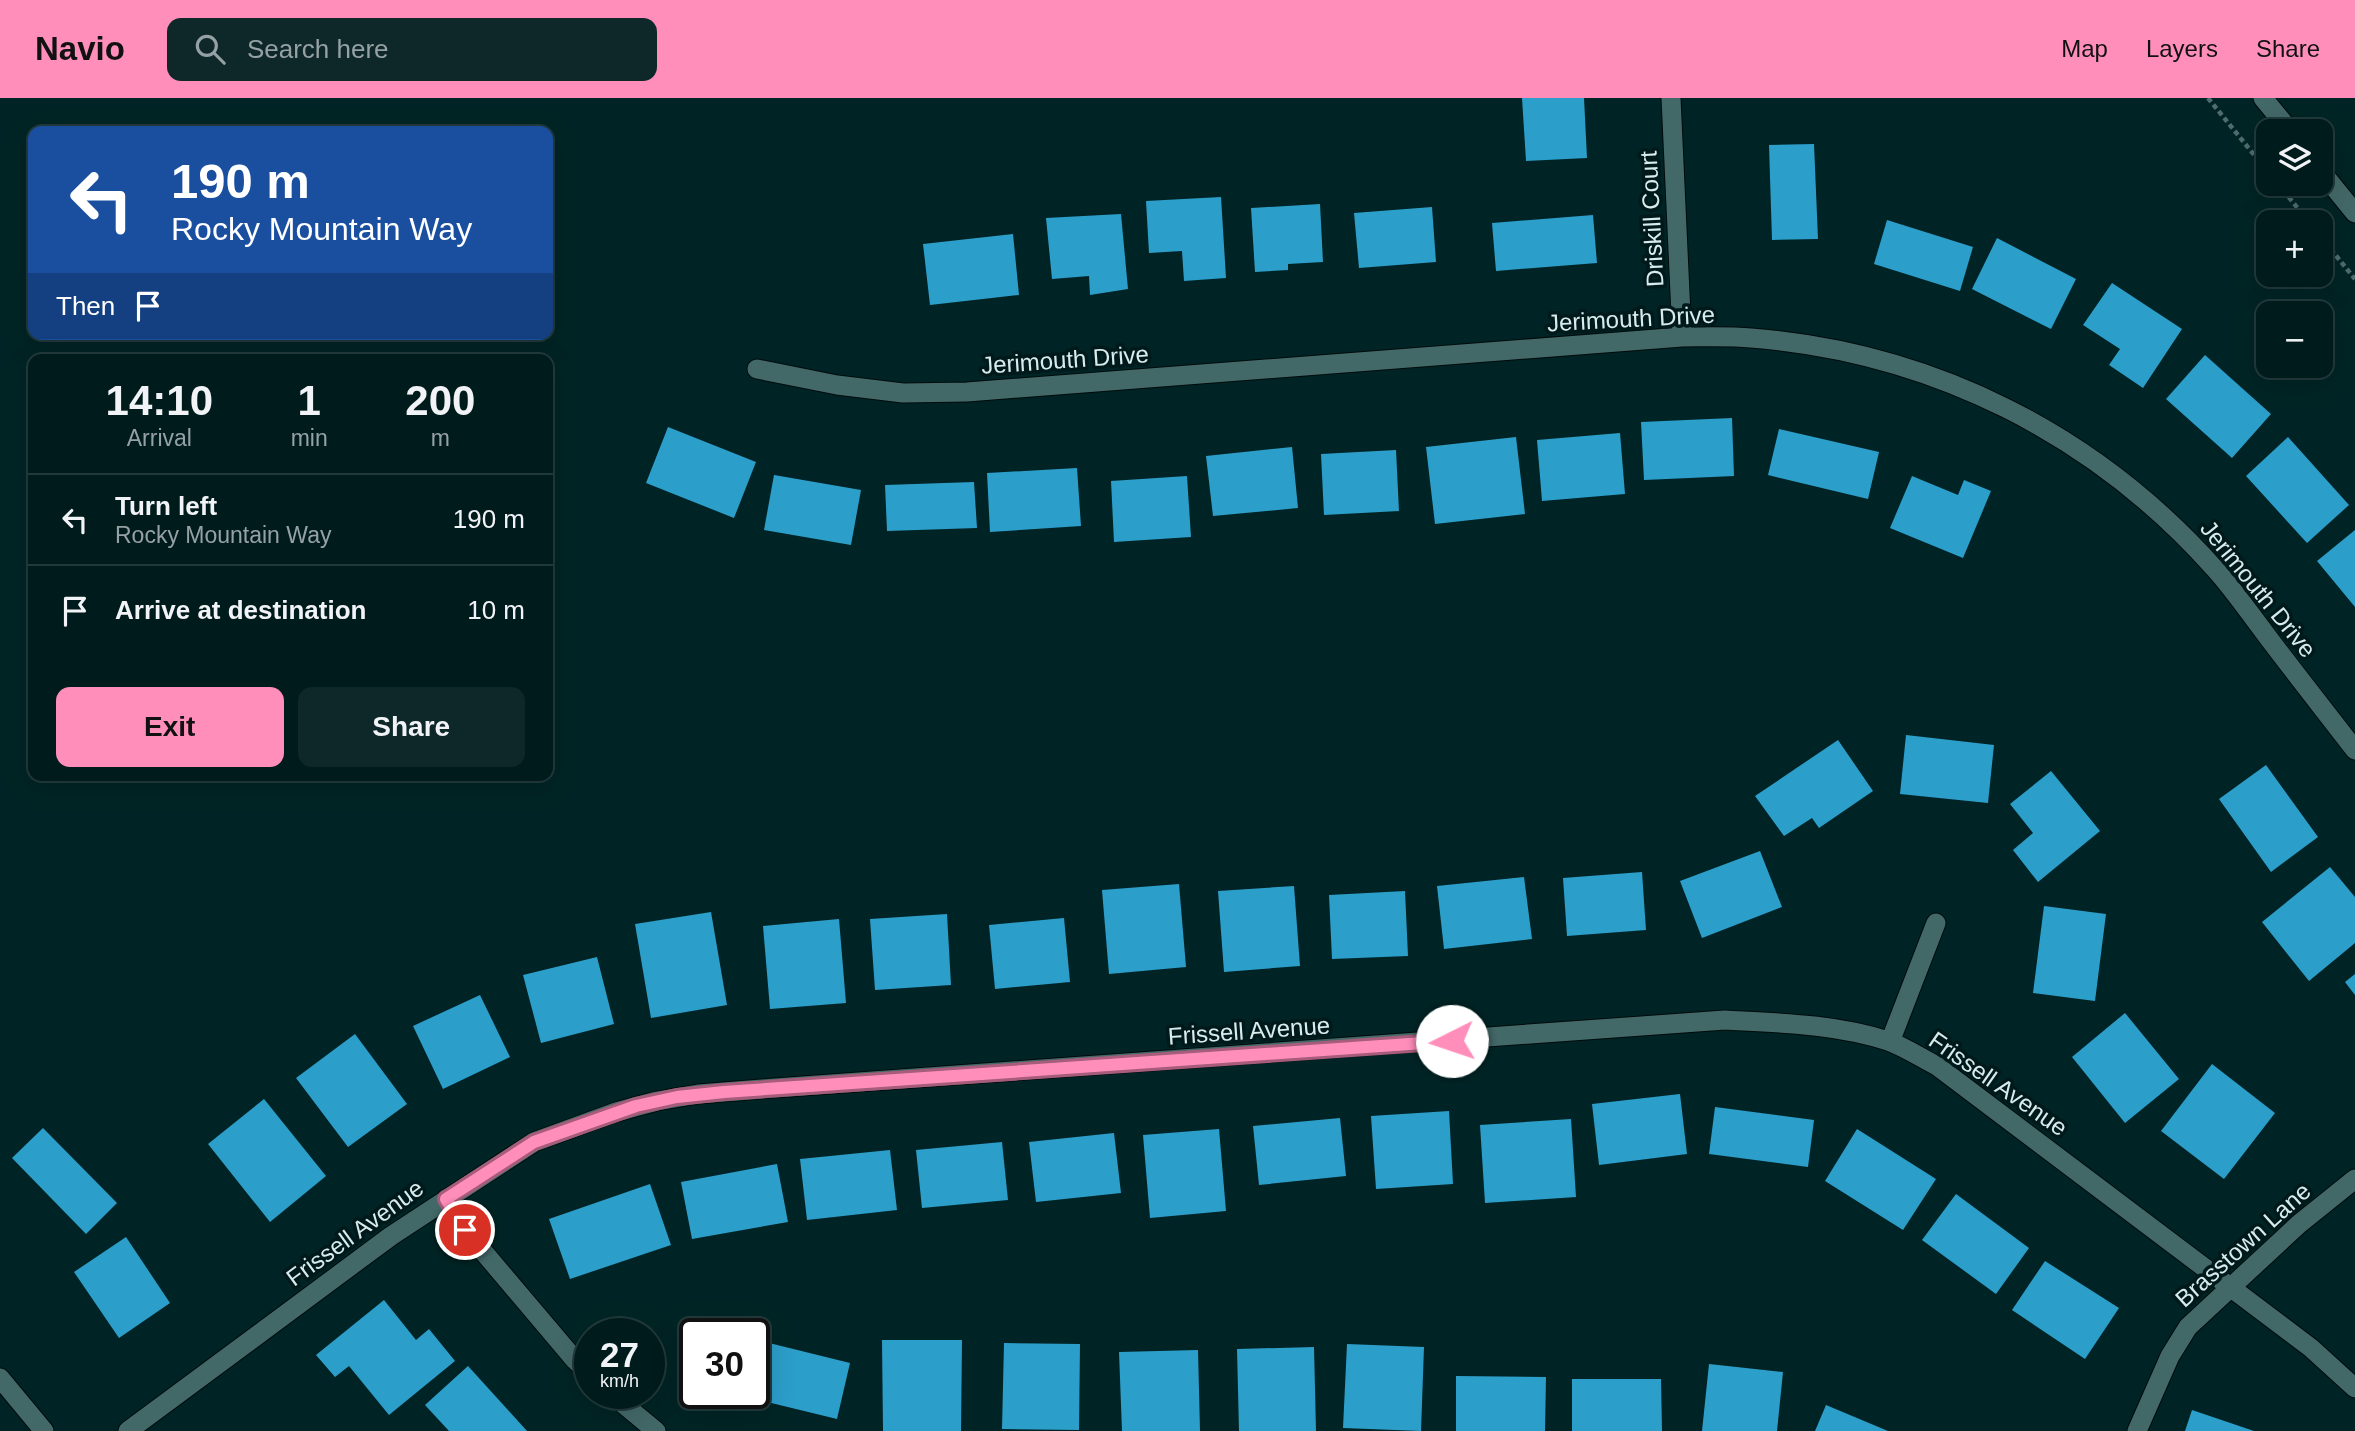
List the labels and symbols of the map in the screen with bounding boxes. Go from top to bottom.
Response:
street label: Driskill Court [1634,150,1669,288]
street label: Jerimouth Drive [1546,301,1716,336]
street label: Jerimouth Drive [980,340,1150,379]
street label: Jerimouth Drive [2195,515,2322,662]
position arrow [1415,1004,1489,1078]
street label: Frissell Avenue [1167,1011,1331,1050]
street label: Frissell Avenue [1924,1026,2073,1141]
street label: Frissell Avenue [281,1174,428,1291]
street label: Brasstown Lane [2170,1177,2316,1312]
pin [435,1200,495,1260]
speed limit sign: 30 [679,1318,770,1409]

